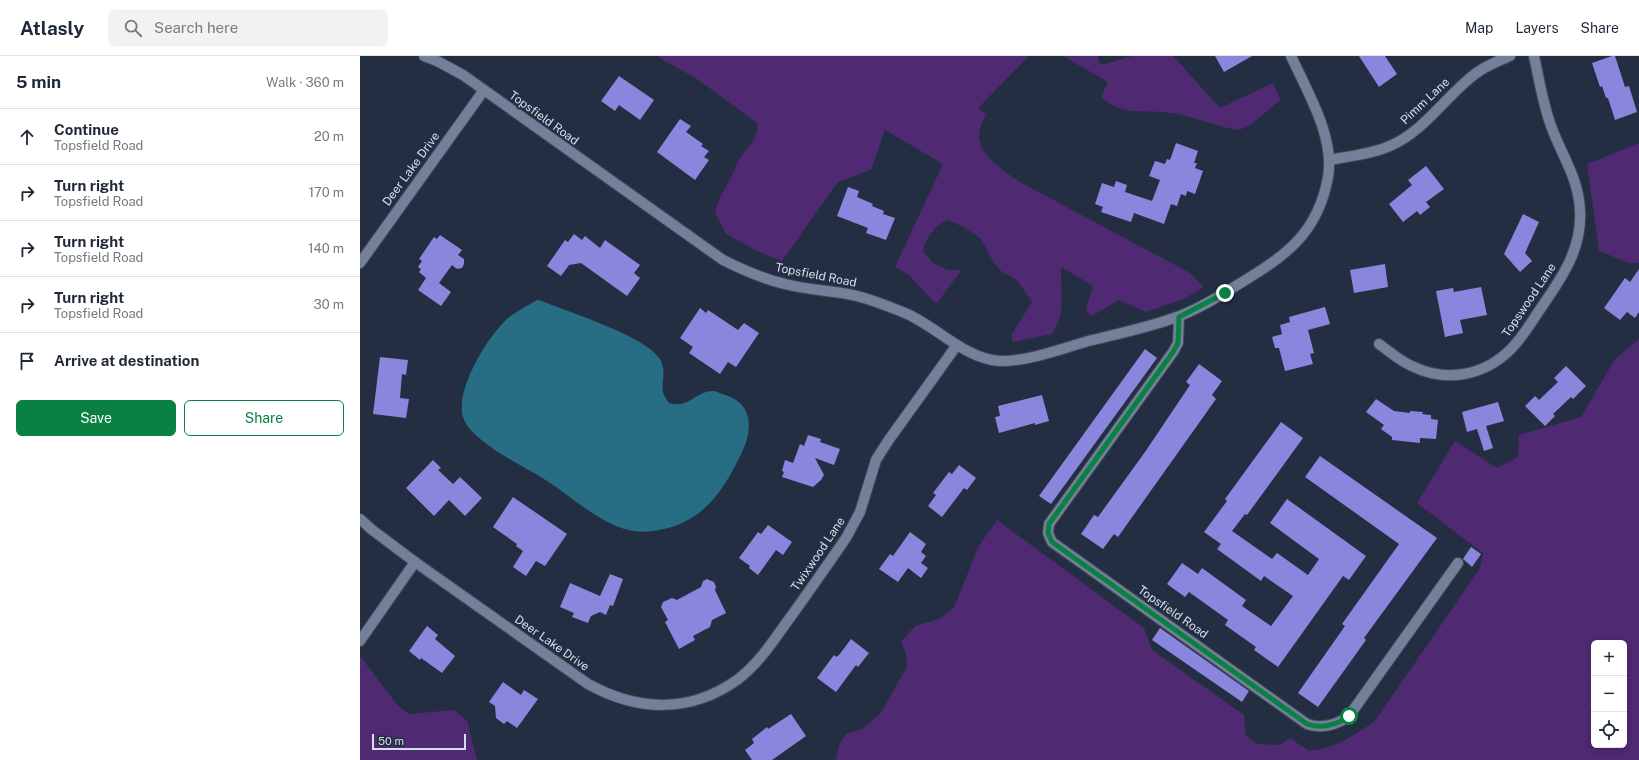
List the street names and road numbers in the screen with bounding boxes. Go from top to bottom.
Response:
street label: Pimm Lane [1398,75,1452,127]
street label: Topsfield Road [507,88,581,148]
street label: Deer Lake Drive [380,129,443,209]
street label: Topsfield Road [774,260,858,290]
street label: Topswood Lane [1499,260,1559,340]
street label: Twixwood Lane [788,514,848,593]
street label: Topsfield Road [1135,583,1211,641]
street label: Deer Lake Drive [512,612,592,674]

